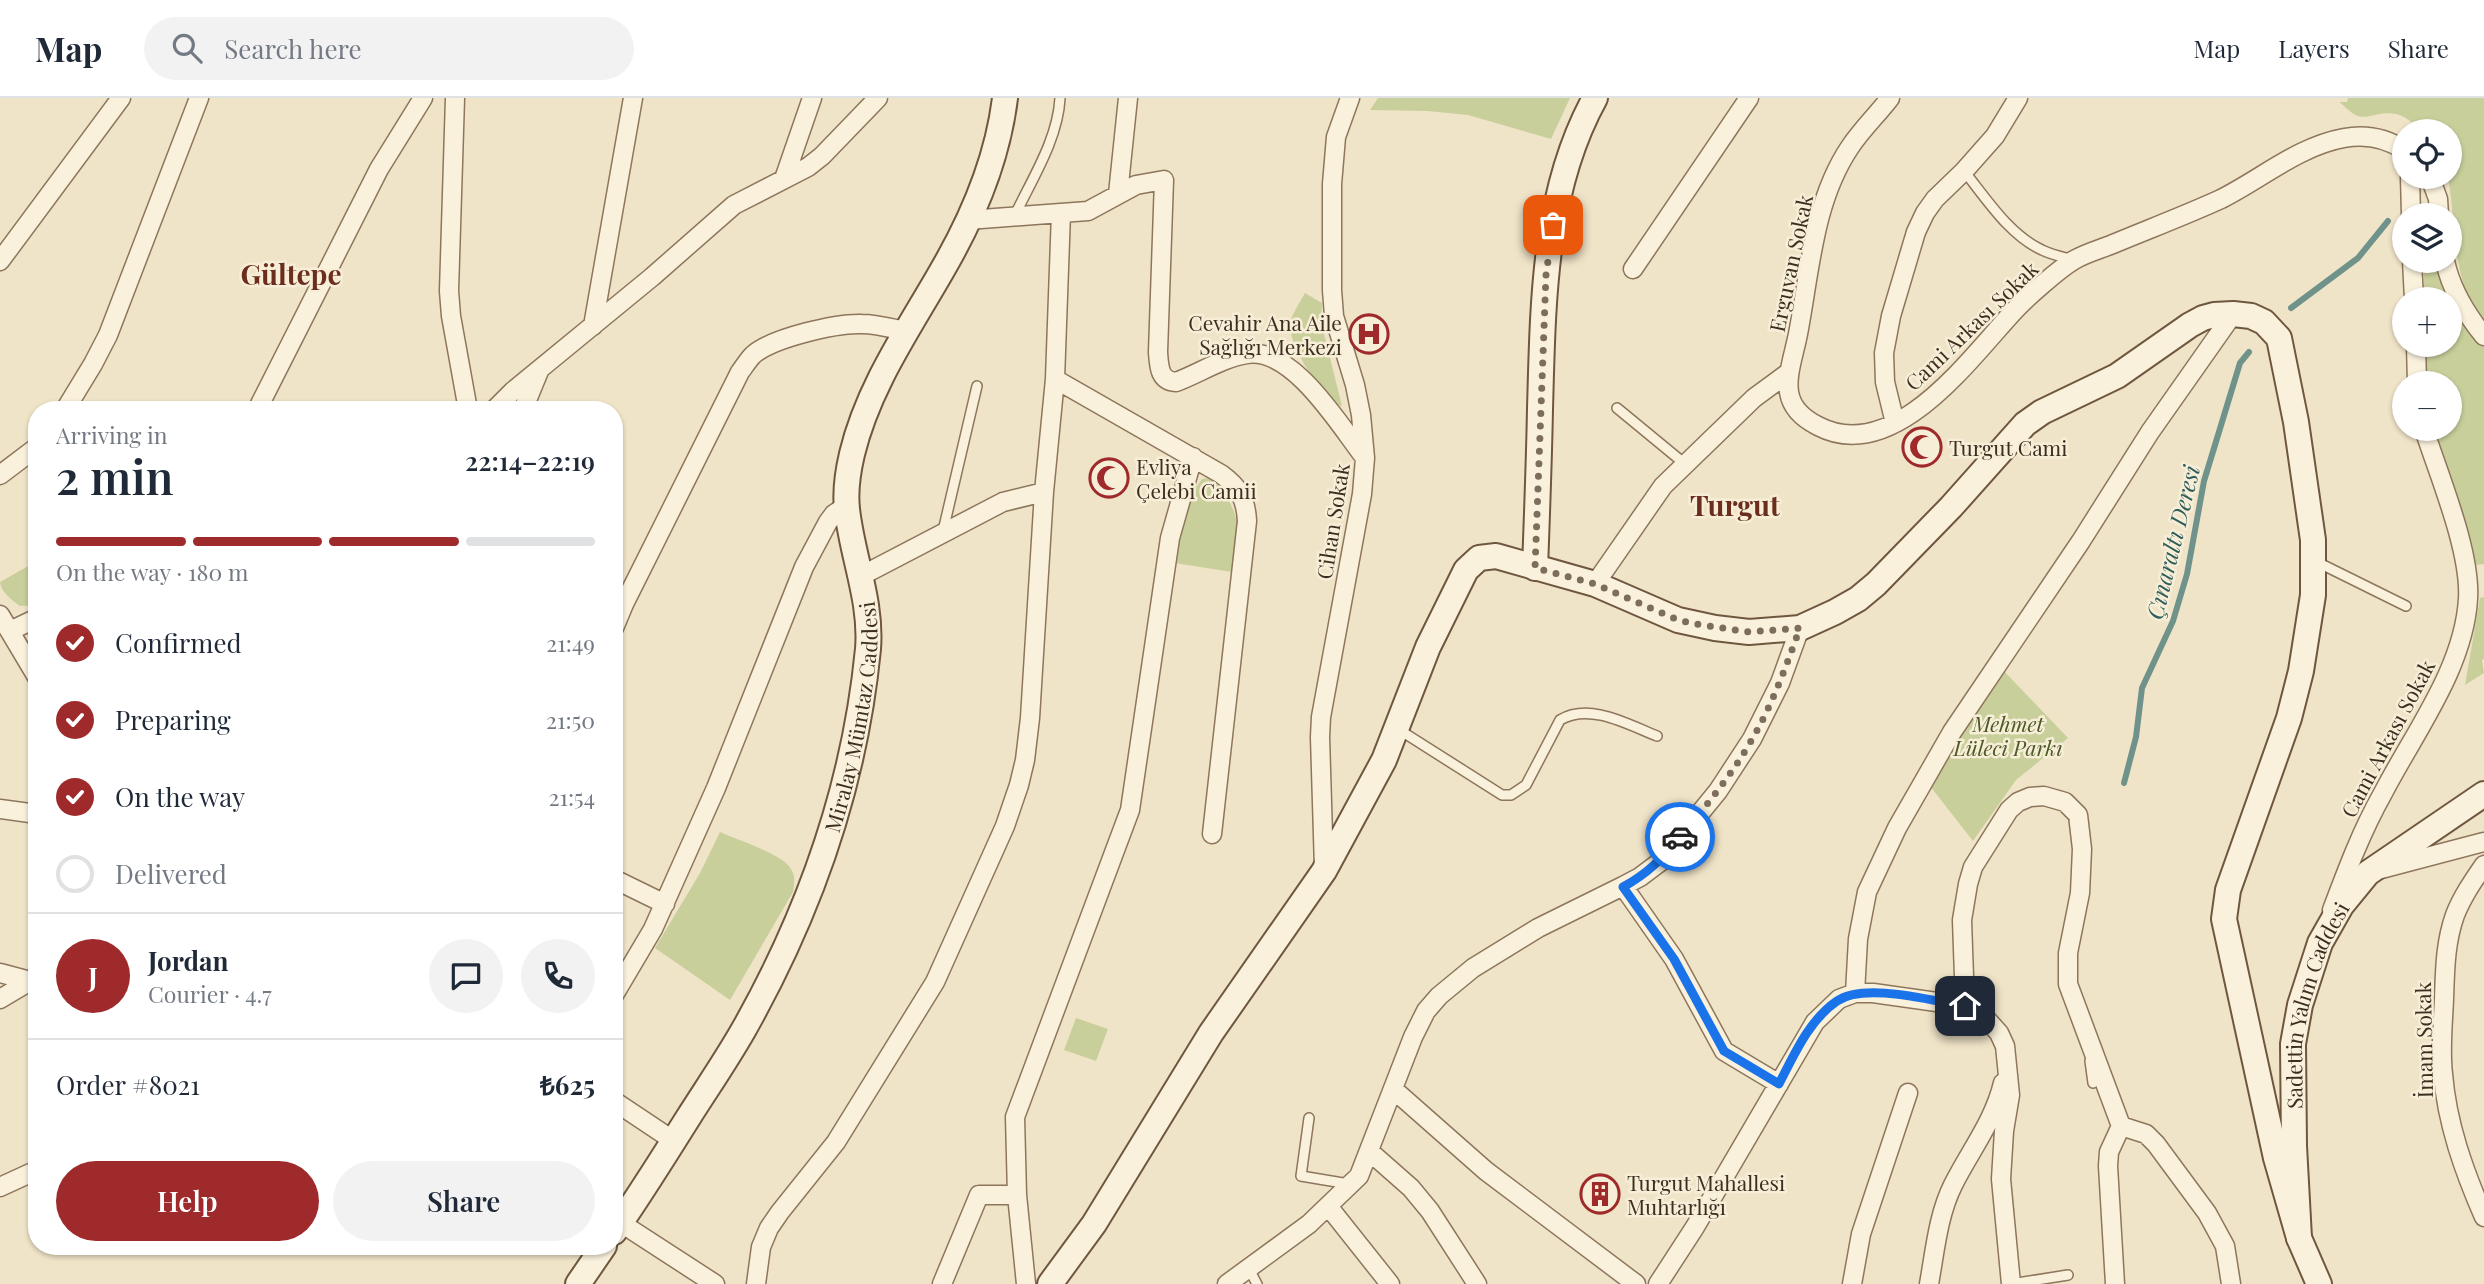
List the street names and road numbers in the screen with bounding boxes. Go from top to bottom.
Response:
street label: Erguvan Sokak [1762,191,1818,334]
street label: Cami Arkası Sokak [1898,254,2044,396]
street label: Cihan Sokak [1309,461,1355,581]
street label: Miralay Mümtaz Caddesi [817,600,883,835]
street label: Cami Arkası Sokak [2334,654,2441,822]
street label: Sadettin Yalım Caddesi [2279,897,2355,1109]
street label: İmam Sokak [2408,981,2438,1098]

